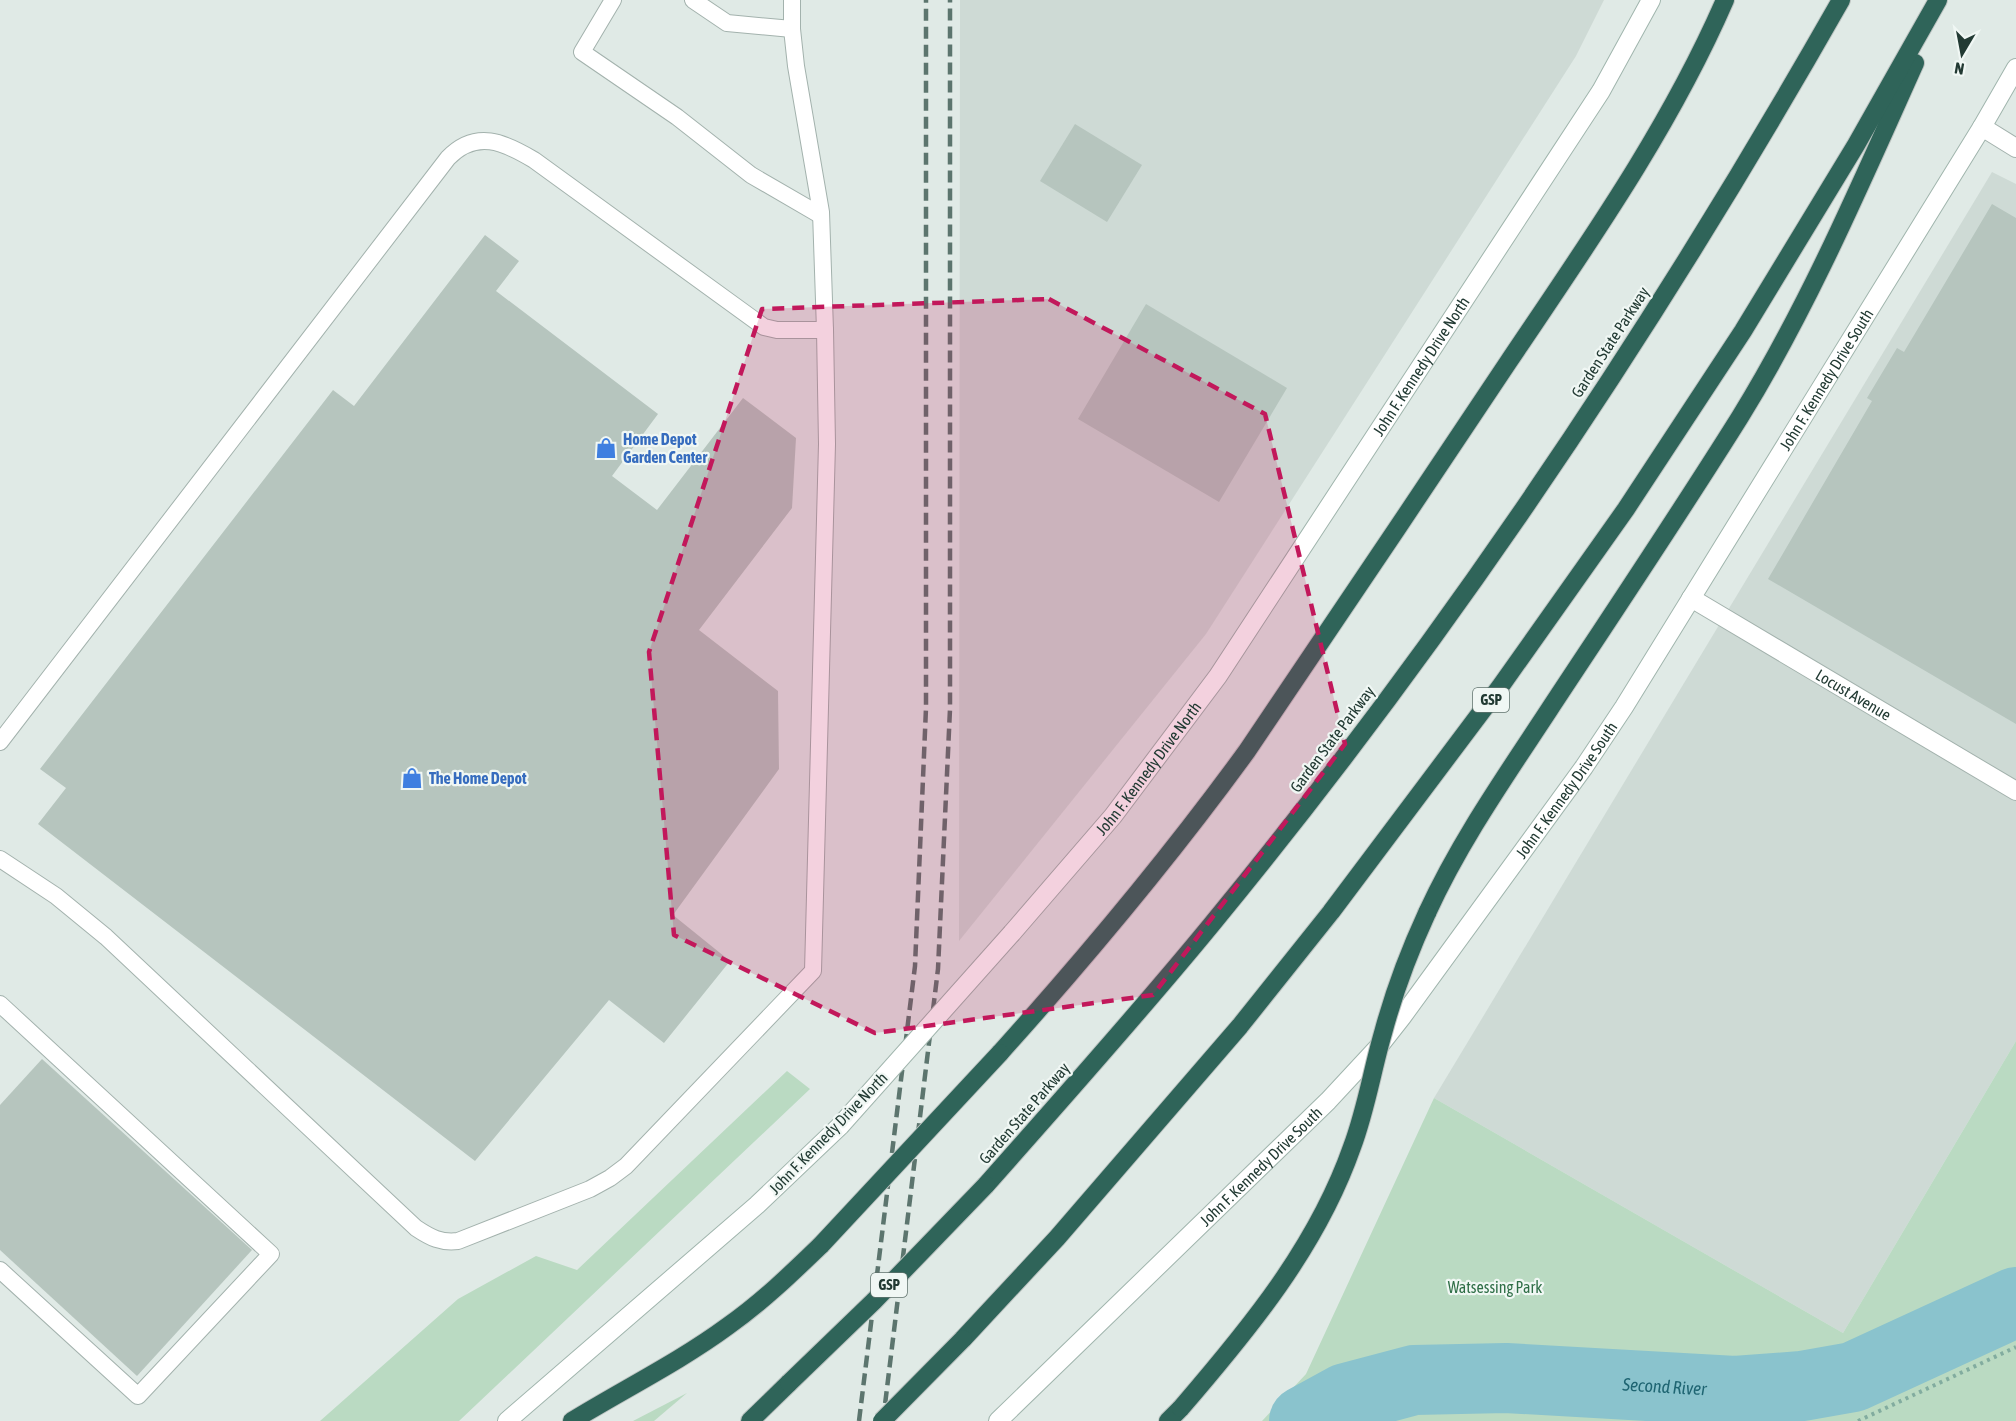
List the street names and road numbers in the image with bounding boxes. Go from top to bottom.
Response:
street label: Garden State Parkway [1568,283,1654,401]
street label: John F. Kennedy Drive North [1369,293,1473,439]
street label: John F. Kennedy Drive South [1776,305,1877,453]
street label: Locust Avenue [1813,665,1894,724]
street label: Garden State Parkway [1286,682,1379,796]
road number: GSP [1473,688,1509,712]
street label: John F. Kennedy Drive North [1092,698,1205,838]
street label: John F. Kennedy Drive South [1512,718,1621,861]
street label: Garden State Parkway [975,1058,1074,1168]
street label: John F. Kennedy Drive North [765,1068,891,1198]
street label: John F. Kennedy Drive South [1196,1103,1325,1229]
road number: GSP [871,1273,907,1297]

